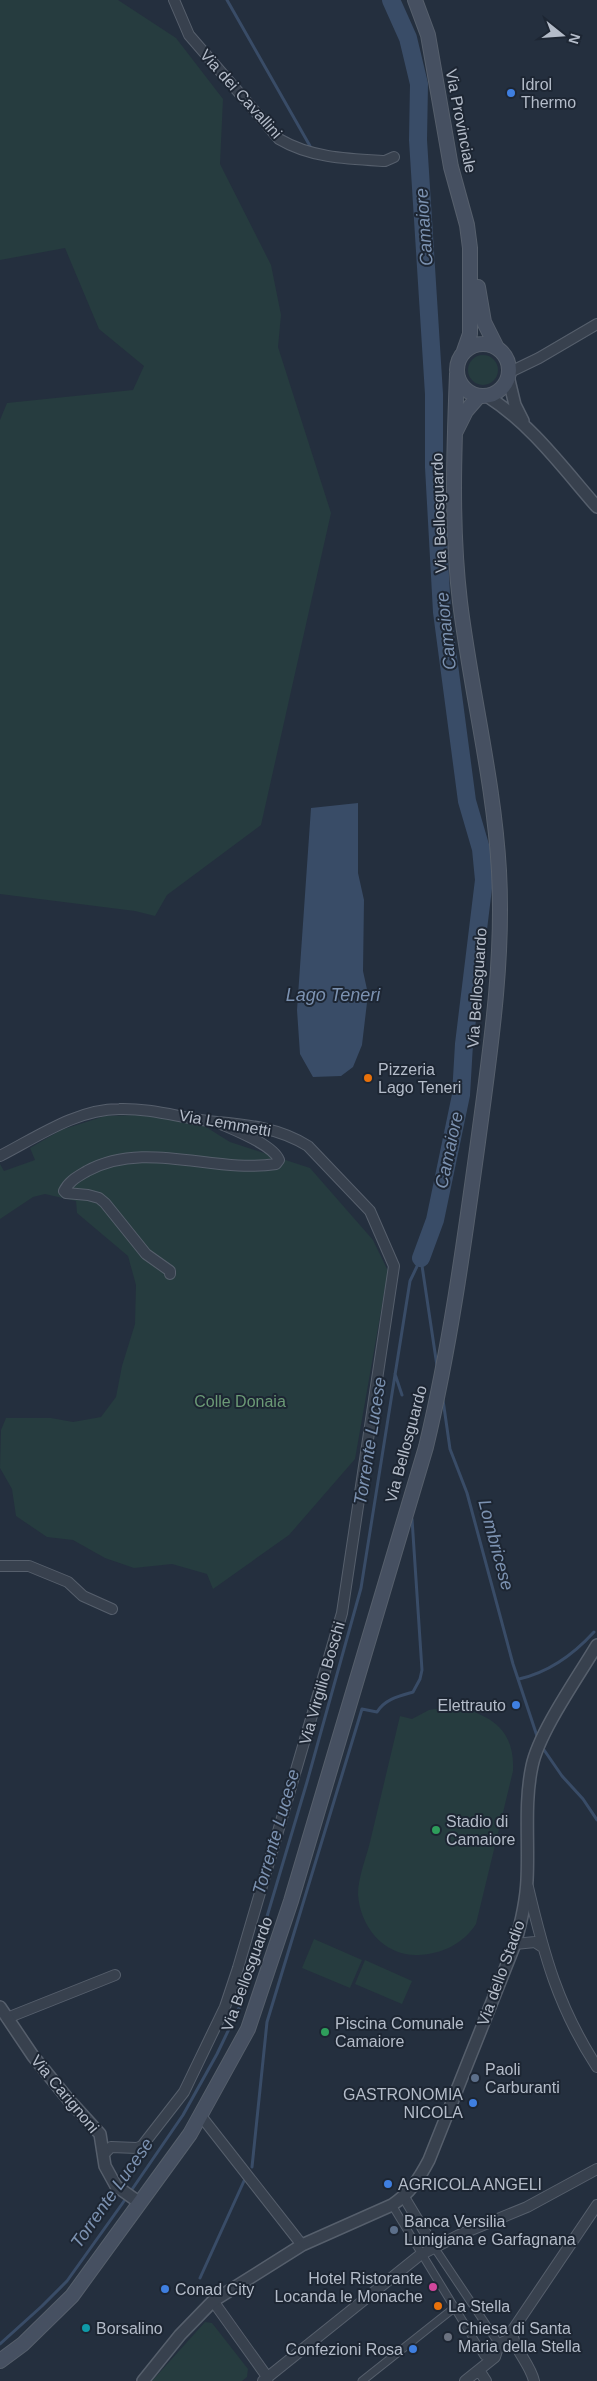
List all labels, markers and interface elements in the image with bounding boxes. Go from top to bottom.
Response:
north arrow [537,10,587,60]
text: N [565,32,584,46]
street label: Via dei Cavallini [197,46,285,142]
street label: Via Provinciale [443,68,479,175]
place label: Idrol Thermo [521,76,576,111]
marker: Idrol Thermo [505,87,517,99]
water label: Camaiore [411,187,437,267]
street label: Via Bellosguardo [428,452,450,574]
water label: Camaiore [432,591,460,671]
street label: Via Bellosguardo [464,927,490,1049]
water label: Lago Teneri [286,985,381,1005]
place label: Pizzeria Lago Teneri [378,1061,461,1096]
marker: Pizzeria Lago Teneri [362,1072,374,1084]
street label: Via Lemmetti [178,1107,272,1139]
water label: Camaiore [431,1110,467,1190]
water label: Torrente Lucese [350,1376,390,1506]
street label: Via Bellosguardo [382,1383,430,1504]
park label: Colle Donaia [194,1393,286,1410]
water label: Lombricese [474,1497,518,1593]
street label: Via Virgilio Boschi [296,1619,348,1747]
place label: Elettrauto [438,1697,506,1714]
marker: Elettrauto [510,1699,522,1711]
water label: Torrente Lucese [249,1767,303,1897]
place label: Stadio di Camaiore [446,1813,515,1848]
marker: Stadio di Camaiore [430,1824,442,1836]
street label: Via Bellosguardo [218,1914,276,2034]
street label: Via dello Stadio [474,1918,528,2028]
place label: Piscina Comunale Camaiore [335,2015,464,2050]
marker: Piscina Comunale Camaiore [319,2026,331,2038]
street label: Via Carignoni [28,2052,102,2136]
place label: Paoli Carburanti [485,2061,560,2096]
marker: Paoli Carburanti [469,2072,481,2084]
place label: GASTRONOMIA NICOLA [343,2086,463,2121]
marker: GASTRONOMIA NICOLA [467,2097,479,2109]
water label: Torrente Lucese [67,2134,157,2252]
place label: AGRICOLA ANGELI [398,2176,542,2193]
marker: AGRICOLA ANGELI [382,2178,394,2190]
place label: Banca Versilia Lunigiana e Garfagnana [404,2213,576,2248]
marker: Banca Versilia Lunigiana e Garfagnana [388,2224,400,2236]
place label: Hotel Ristorante Locanda le Monache [274,2270,423,2305]
place label: Conad City [175,2281,254,2298]
marker: Hotel Ristorante Locanda le Monache [427,2281,439,2293]
marker: Conad City [159,2283,171,2295]
place label: La Stella [448,2298,510,2315]
marker: La Stella [432,2300,444,2312]
place label: Borsalino [96,2320,163,2337]
place label: Chiesa di Santa Maria della Stella [458,2320,581,2355]
marker: Borsalino [80,2322,92,2334]
marker: Chiesa di Santa Maria della Stella [442,2331,454,2343]
place label: Confezioni Rosa [286,2341,403,2358]
marker: Confezioni Rosa [407,2343,419,2355]

